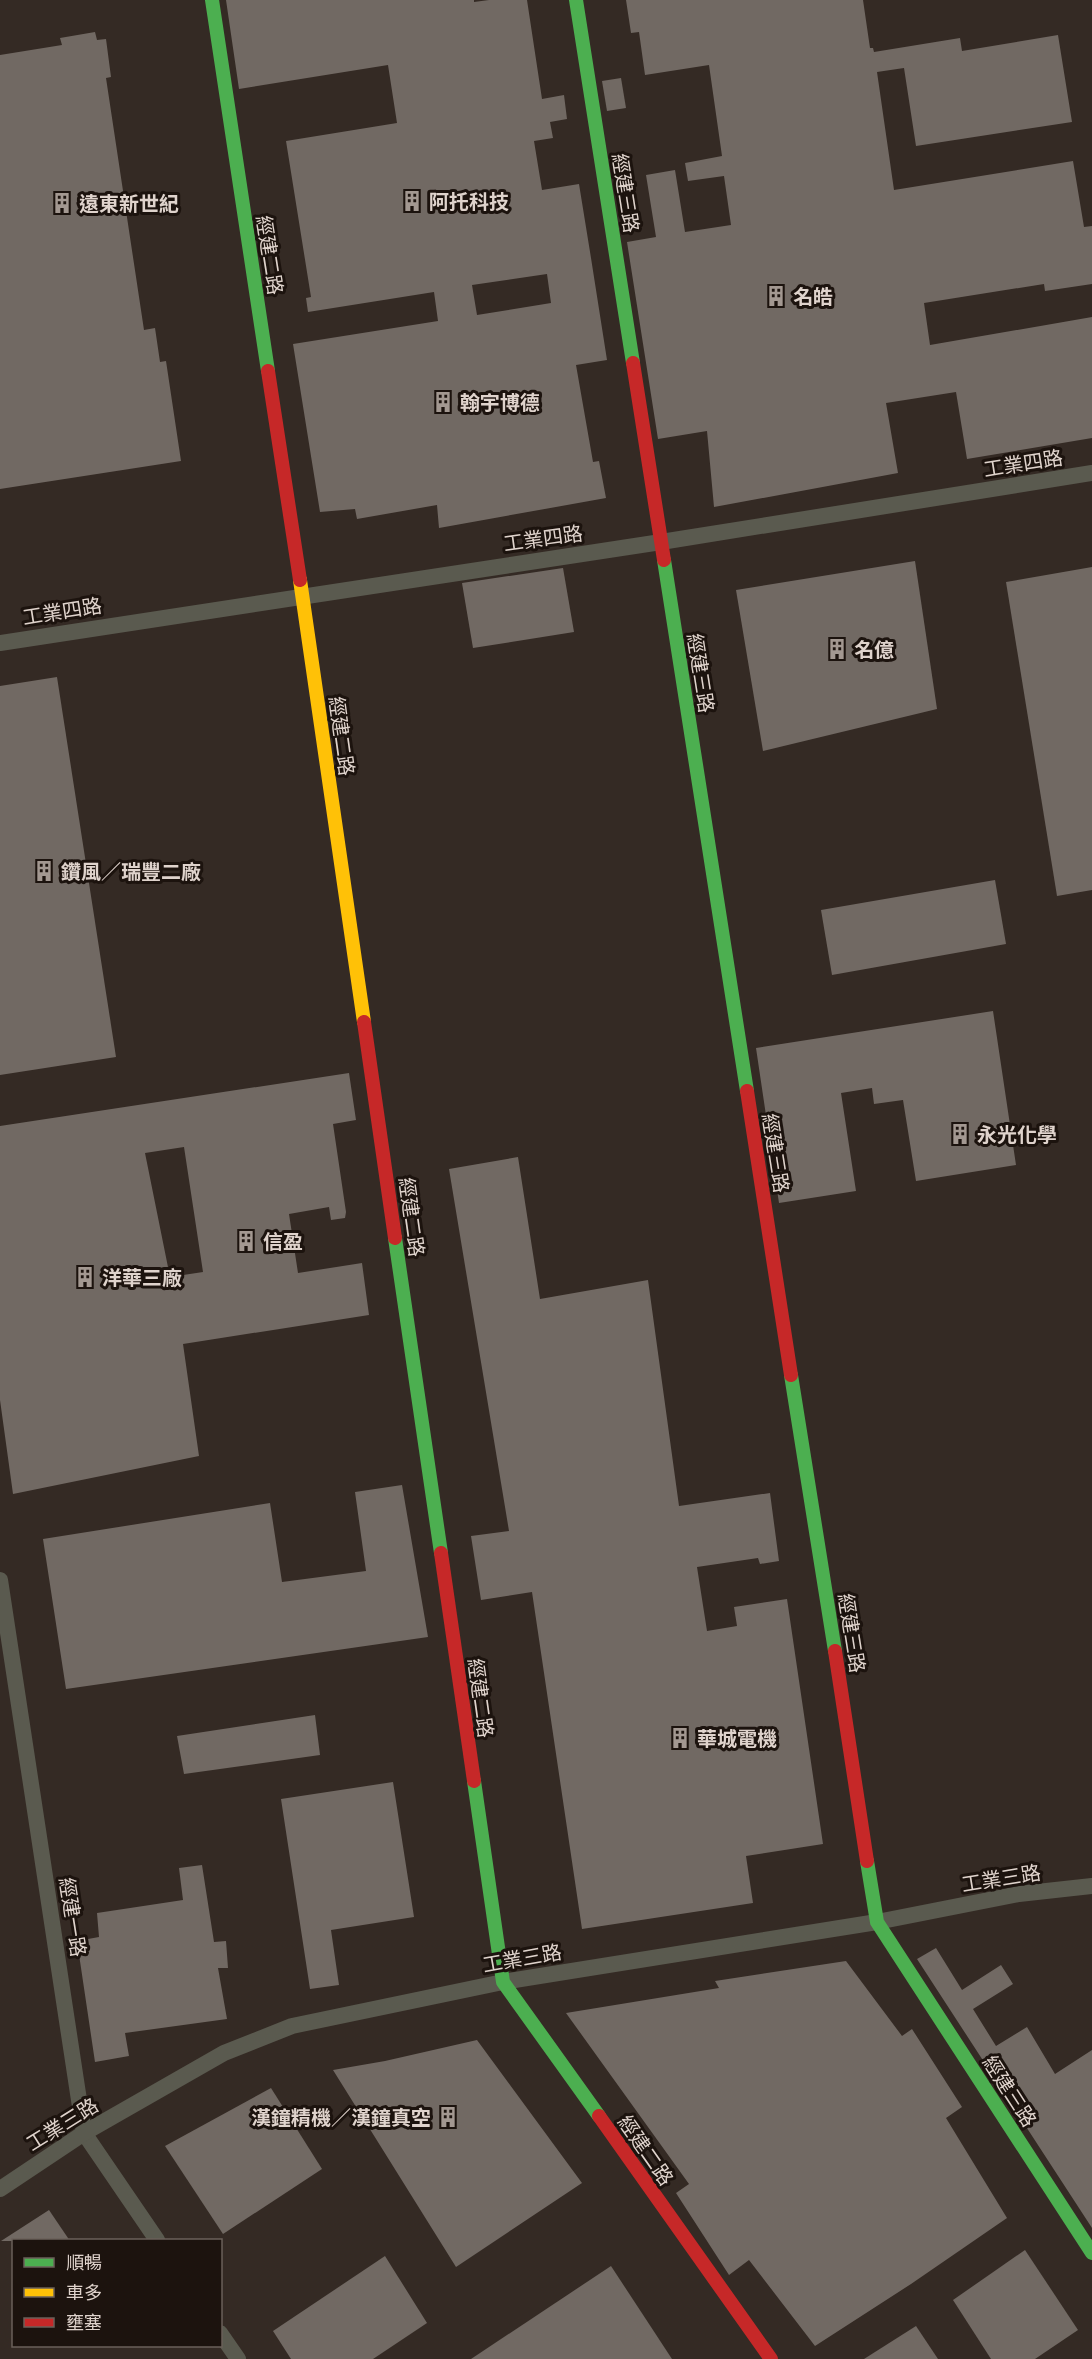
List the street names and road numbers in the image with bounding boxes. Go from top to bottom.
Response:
street label: 經建三路 [606,151,646,235]
street label: 經建二路 [250,213,290,297]
street label: 工業四路 [981,443,1065,483]
street label: 工業四路 [502,519,584,557]
street label: 工業四路 [20,591,104,631]
street label: 經建三路 [681,631,721,715]
street label: 經建二路 [323,695,361,777]
street label: 經建三路 [756,1111,796,1195]
street label: 經建二路 [393,1176,431,1258]
street label: 經建三路 [832,1591,872,1675]
street label: 經建二路 [462,1657,500,1739]
street label: 工業三路 [959,1858,1043,1898]
street label: 經建一路 [53,1875,93,1959]
street label: 工業三路 [480,1938,564,1978]
street label: 經建三路 [977,2050,1043,2132]
street label: 工業三路 [21,2091,103,2157]
street label: 經建二路 [612,2109,680,2191]

